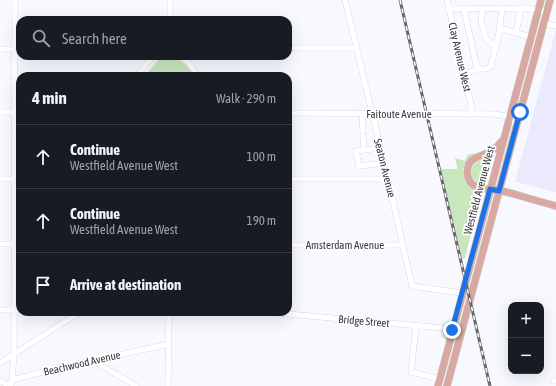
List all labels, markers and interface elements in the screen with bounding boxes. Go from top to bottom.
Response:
search box [16,16,292,60]
street label: Clay Avenue West [446,21,474,93]
icon: search [30,27,52,49]
text: Search here [62,30,127,47]
text: 4 min [32,88,67,108]
text: Walk · 290 m [216,91,276,106]
route start [511,103,529,121]
street label: Faitoute Avenue [366,108,432,120]
street label: Seaton Avenue [372,137,398,199]
text: Continue [70,141,120,158]
street label: Westfield Avenue West [461,144,497,236]
icon: ahead [32,146,54,168]
text: 100 m [247,149,276,164]
text: Westfield Avenue West [70,158,178,173]
text: Continue [70,205,120,222]
icon: ahead [32,210,54,232]
text: 190 m [247,213,276,228]
text: Westfield Avenue West [70,222,178,237]
street label: Amsterdam Avenue [306,239,384,251]
icon: arrive [32,274,54,296]
text: Arrive at destination [70,276,181,293]
map controls [508,302,544,374]
button: + [508,302,544,338]
street label: Bridge Street [338,313,390,329]
route end [443,321,461,339]
button: − [508,338,544,374]
street label: Beachwood Avenue [42,348,122,378]

